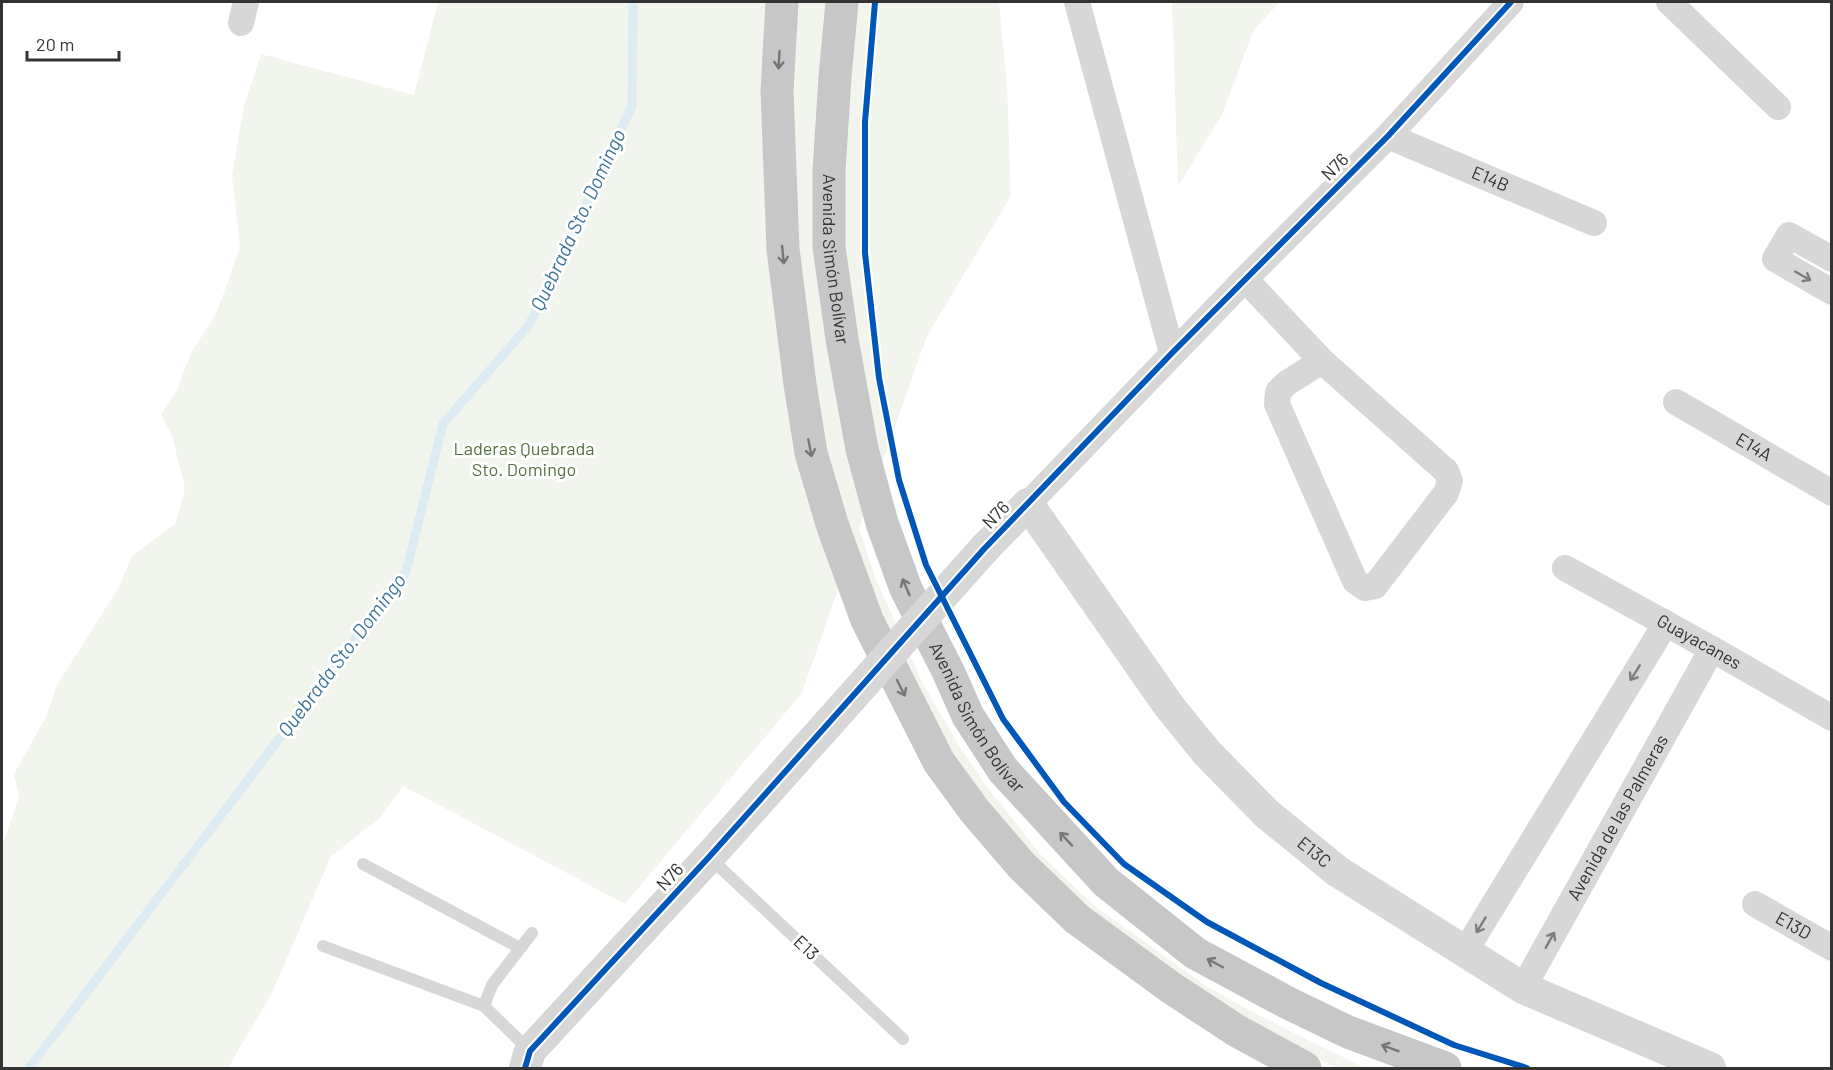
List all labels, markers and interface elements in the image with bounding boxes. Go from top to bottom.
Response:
scale bar [27,24,118,62]
text: 20 m [36,33,74,55]
one-way arrow [774,49,785,69]
water label: Quebrada Sto. Domingo [524,125,630,314]
street label: N76 [1316,148,1353,185]
street label: E14B [1469,161,1513,196]
street label: Avenida Simón Bolívar [819,174,855,346]
one-way arrow [778,244,789,264]
one-way arrow [1794,270,1811,282]
street label: E14A [1732,427,1776,466]
park label: Laderas Quebrada Sto. Domingo [454,437,595,480]
one-way arrow [805,438,816,457]
street label: N76 [977,496,1014,533]
water label: Quebrada Sto. Domingo [272,568,410,741]
one-way arrow [900,579,911,597]
street label: Guayacanes [1653,609,1746,674]
street label: Avenida Simón Bolívar [925,638,1030,797]
one-way arrow [1629,664,1641,681]
one-way arrow [896,679,908,697]
street label: Avenida de las Palmeras [1562,730,1672,904]
one-way arrow [1058,831,1073,846]
street label: E13C [1293,831,1336,872]
street label: N76 [651,858,688,895]
street label: E13D [1772,906,1815,944]
one-way arrow [1475,916,1487,933]
street label: E13 [790,930,824,964]
one-way arrow [1544,932,1556,949]
one-way arrow [1206,957,1224,968]
one-way arrow [1381,1042,1400,1053]

